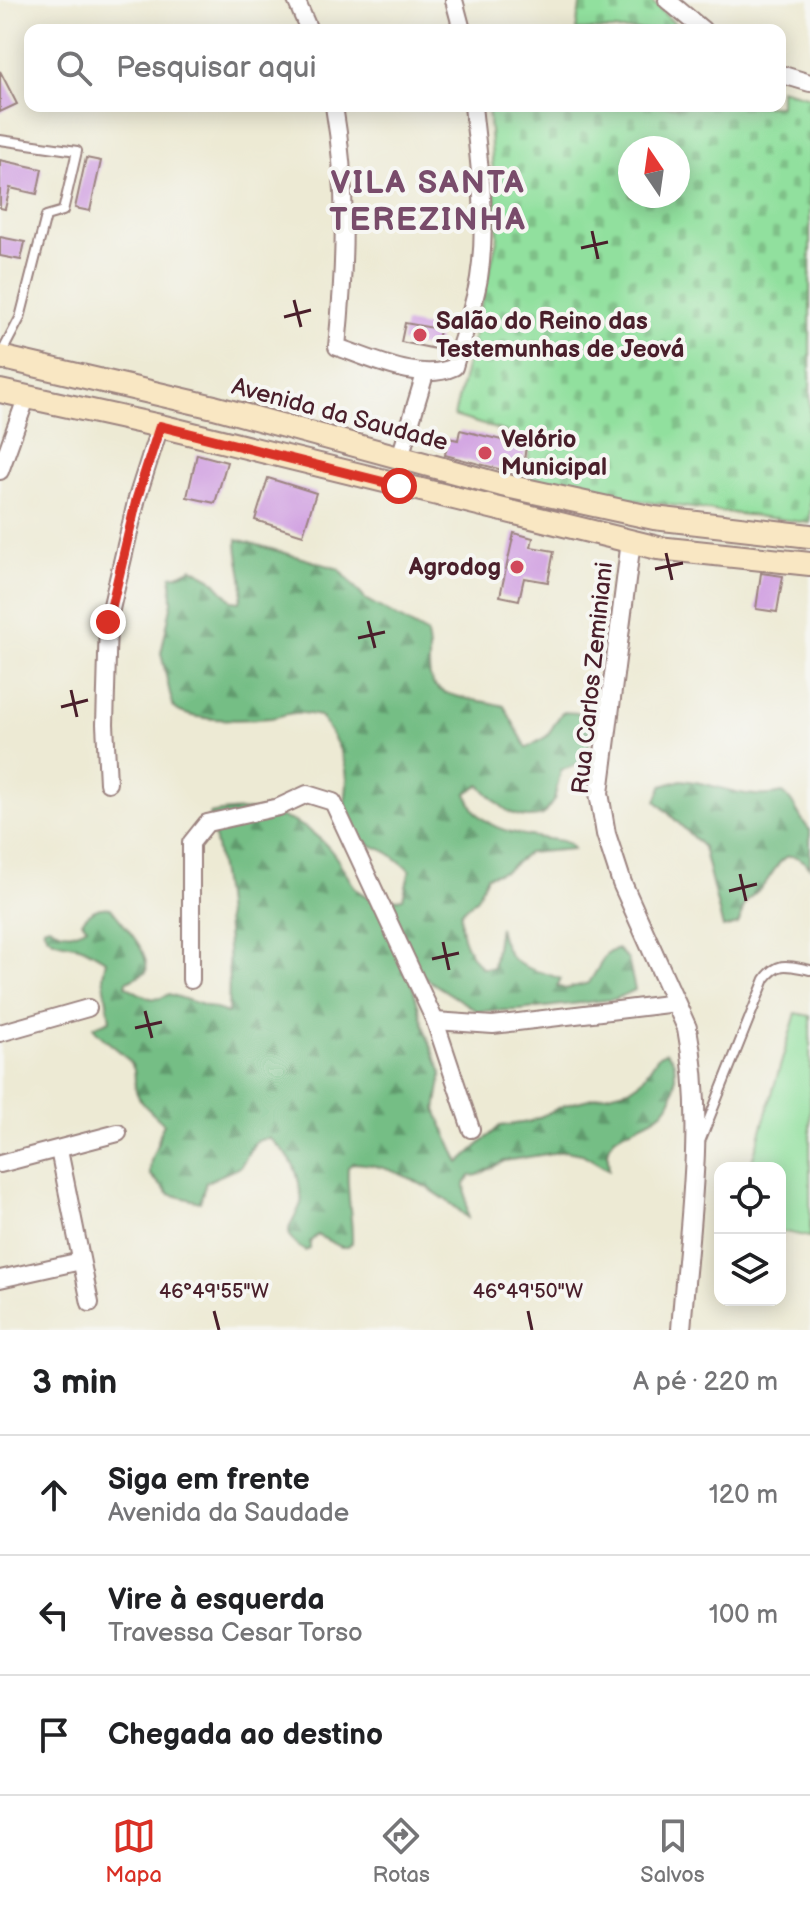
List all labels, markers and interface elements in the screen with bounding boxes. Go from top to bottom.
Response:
search box [24,24,786,112]
icon: search [52,46,96,90]
text: Pesquisar aqui [116,50,317,86]
north arrow [618,136,690,208]
district label: VILA SANTA TEREZINHA [329,164,527,240]
place label: Salão do Reino das Testemunhas de Jeová [436,307,685,364]
marker: Salão do Reino das Testemunhas de Jeová [411,326,429,344]
street label: Avenida da Saudade [229,372,451,457]
place label: Velório Municipal [501,425,607,482]
marker: Velório Municipal [476,444,494,462]
route start [381,468,417,504]
place label: Agrodog [408,553,501,582]
marker: Agrodog [508,558,526,576]
street label: Rua Carlos Zeminiani [566,561,619,796]
route end [90,604,126,640]
map controls [714,1162,786,1306]
button: locate [714,1162,786,1234]
button: layers [714,1234,786,1306]
text: 46°49'55"W [159,1280,269,1304]
text: 46°49'50"W [473,1280,583,1304]
text: 3 min [32,1362,117,1403]
text: A pé · 220 m [633,1367,778,1398]
text: Siga em frente [108,1462,310,1498]
icon: ahead [32,1473,76,1517]
text: 120 m [709,1480,778,1511]
text: Avenida da Saudade [108,1498,349,1529]
text: Vire à esquerda [108,1582,325,1618]
icon: left [32,1593,76,1637]
text: 100 m [709,1600,778,1631]
text: Travessa Cesar Torso [108,1618,363,1649]
icon: arrive [32,1713,76,1757]
text: Chegada ao destino [108,1717,383,1753]
tab: Mapa [105,1814,162,1889]
tab: Rotas [372,1814,430,1889]
tab: Salvos [640,1814,705,1889]

